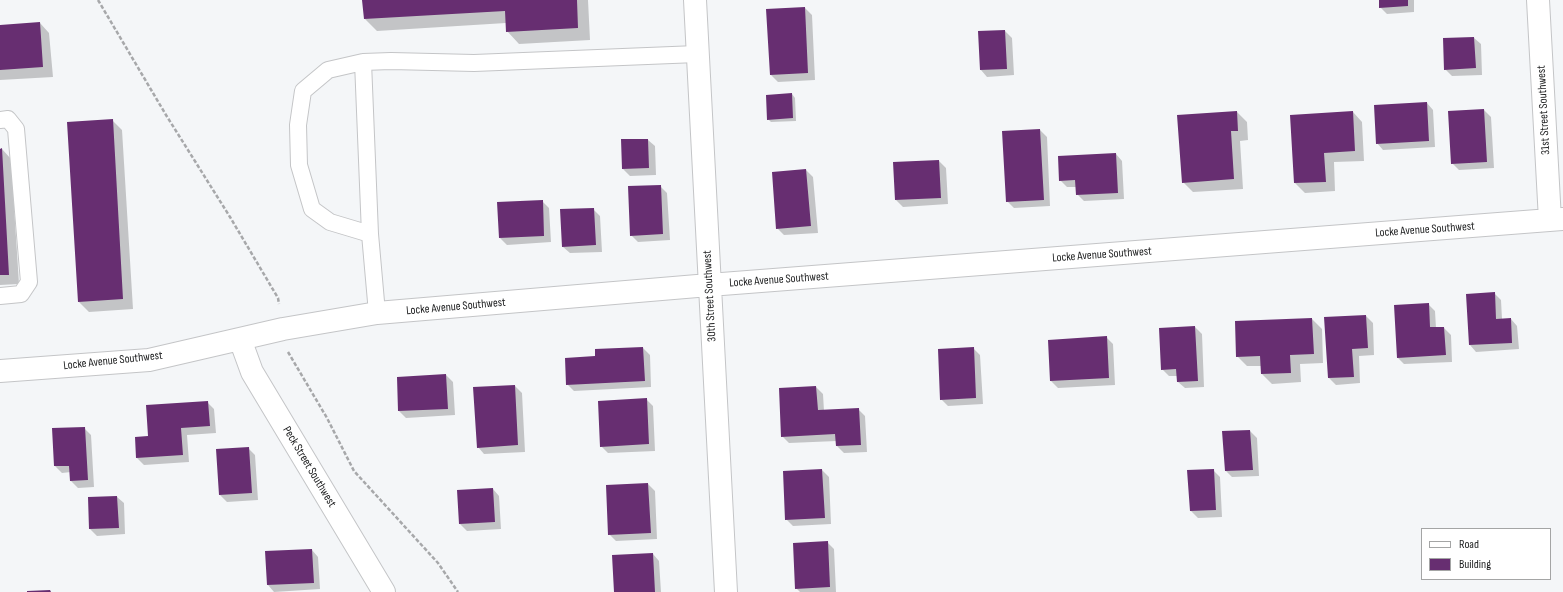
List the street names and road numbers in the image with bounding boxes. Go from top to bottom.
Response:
street label: 31st Street Southwest [1534,65,1554,155]
street label: Locke Avenue Southwest [1375,219,1475,241]
street label: Locke Avenue Southwest [1052,244,1152,266]
street label: 30th Street Southwest [700,250,720,342]
street label: Locke Avenue Southwest [729,269,829,291]
street label: Locke Avenue Southwest [406,295,506,319]
street label: Locke Avenue Southwest [63,349,163,373]
street label: Peck Street Southwest [279,424,339,510]

